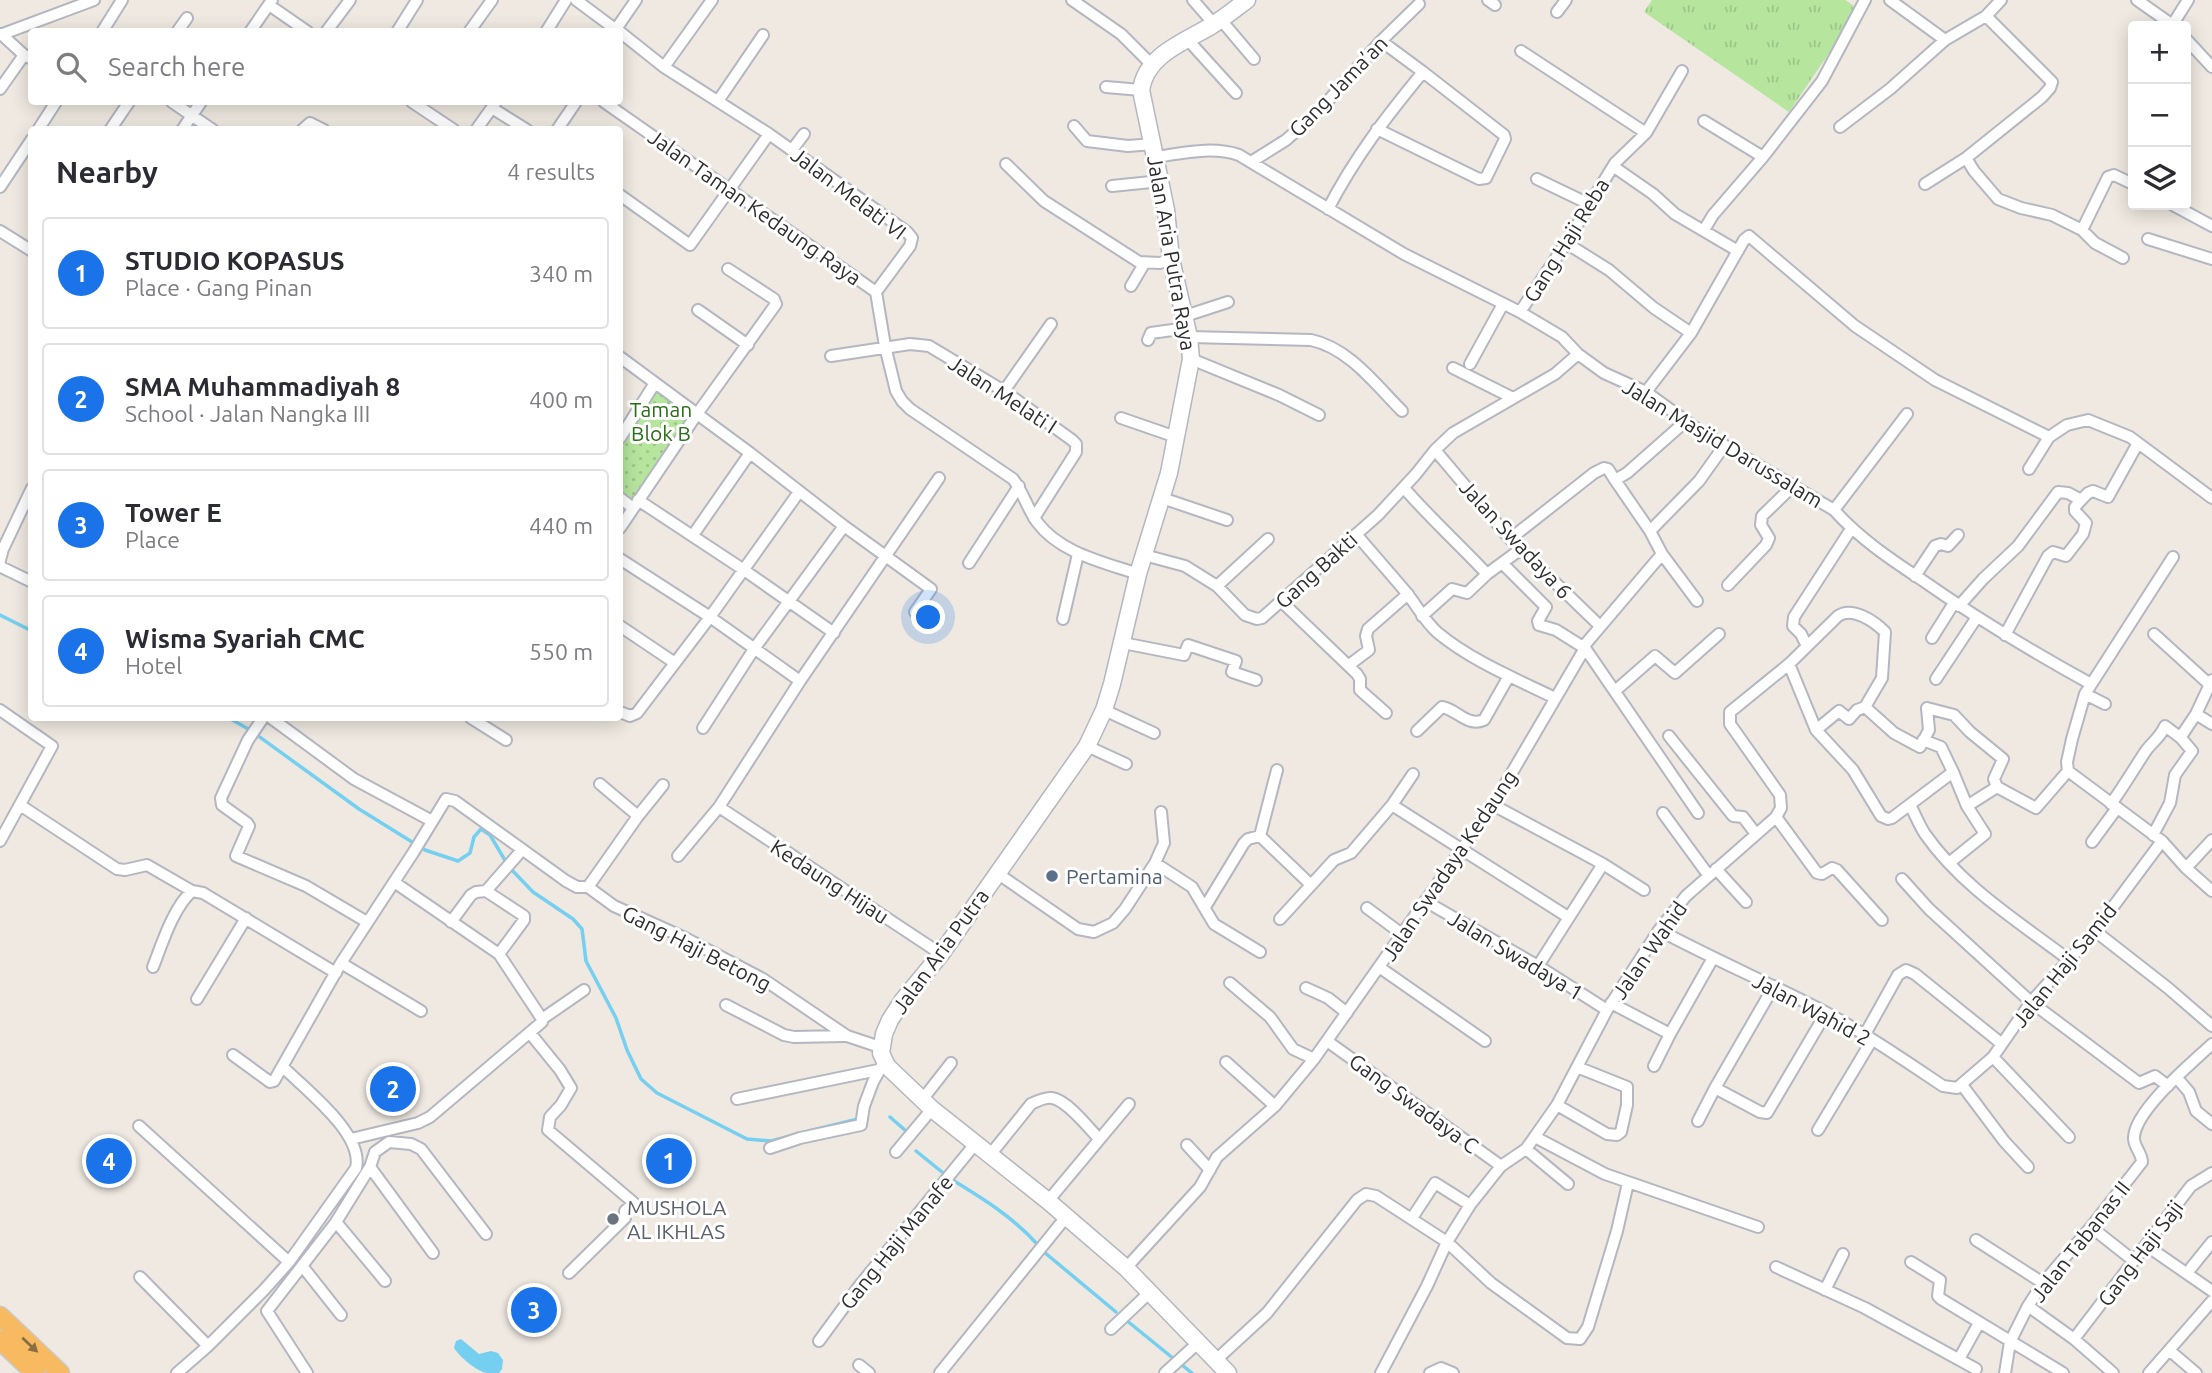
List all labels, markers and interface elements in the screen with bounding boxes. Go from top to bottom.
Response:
map controls [2128,21,2191,210]
button: + [2128,21,2191,84]
search box [28,28,623,105]
street label: Gang Jama’an [1284,31,1392,141]
icon: search [52,48,90,86]
text: Search here [108,52,245,81]
button: − [2128,84,2191,147]
street label: Jalan Taman Kedaung Raya [644,124,866,290]
street label: Jalan Melati VI [787,142,911,244]
button: layers [2128,147,2191,210]
street label: Jalan Aria Putra Raya [1143,154,1201,352]
text: Nearby [56,155,158,189]
text: 4 results [507,159,595,184]
street label: Gang Haji Reba [1518,174,1614,306]
text: STUDIO KOPASUS [125,246,344,275]
text: 1 [75,261,87,286]
text: 340 m [529,261,593,286]
text: Place · Gang Pinan [125,275,312,300]
street label: Jalan Melati I [944,350,1062,438]
text: SMA Muhammadiyah 8 [125,372,400,401]
street label: Jalan Masjid Darussalam [1619,374,1827,512]
text: 2 [75,387,87,412]
text: 400 m [529,387,593,412]
park label: Taman Blok B [630,397,692,445]
text: School · Jalan Nangka III [125,401,370,426]
street label: Jalan Swadaya 6 [1455,475,1577,603]
text: Tower E [125,498,222,527]
text: 3 [75,513,87,538]
text: 440 m [529,513,593,538]
text: Place [125,527,180,552]
street label: Gang Bakti [1270,527,1362,613]
your location [911,600,945,634]
text: Wisma Syariah CMC [125,624,365,653]
text: 4 [75,639,87,664]
text: 550 m [529,639,593,664]
text: Hotel [125,653,182,678]
street label: Jalan Swadaya Kedaung [1376,765,1522,965]
street label: Kedaung Hijau [767,834,893,928]
place label: Pertamina [1066,864,1163,888]
marker: Pertamina [1044,868,1060,884]
street label: Jalan Aria Putra [887,884,993,1018]
street label: Jalan Wahid [1607,897,1691,1003]
street label: Jalan Haji Samid [2007,898,2121,1032]
street label: Gang Haji Betong [619,900,775,996]
street label: Jalan Swadaya 1 [1444,905,1588,1005]
street label: Jalan Wahid 2 [1749,968,1875,1050]
street label: Gang Swadaya C [1345,1048,1483,1158]
pin: 2 [370,1063,416,1115]
pin: 4 [86,1135,132,1187]
pin: 1 [646,1135,692,1187]
street label: Gang Haji Manafe [835,1170,957,1314]
street label: Jalan Tabanas II [2025,1176,2135,1306]
place label: MUSHOLA AL IKHLAS [627,1195,727,1243]
street label: Gang Haji Saji [2092,1195,2188,1311]
marker: MUSHOLA AL IKHLAS [605,1211,621,1227]
pin: 3 [511,1284,557,1336]
one-way arrow [21,1336,38,1352]

